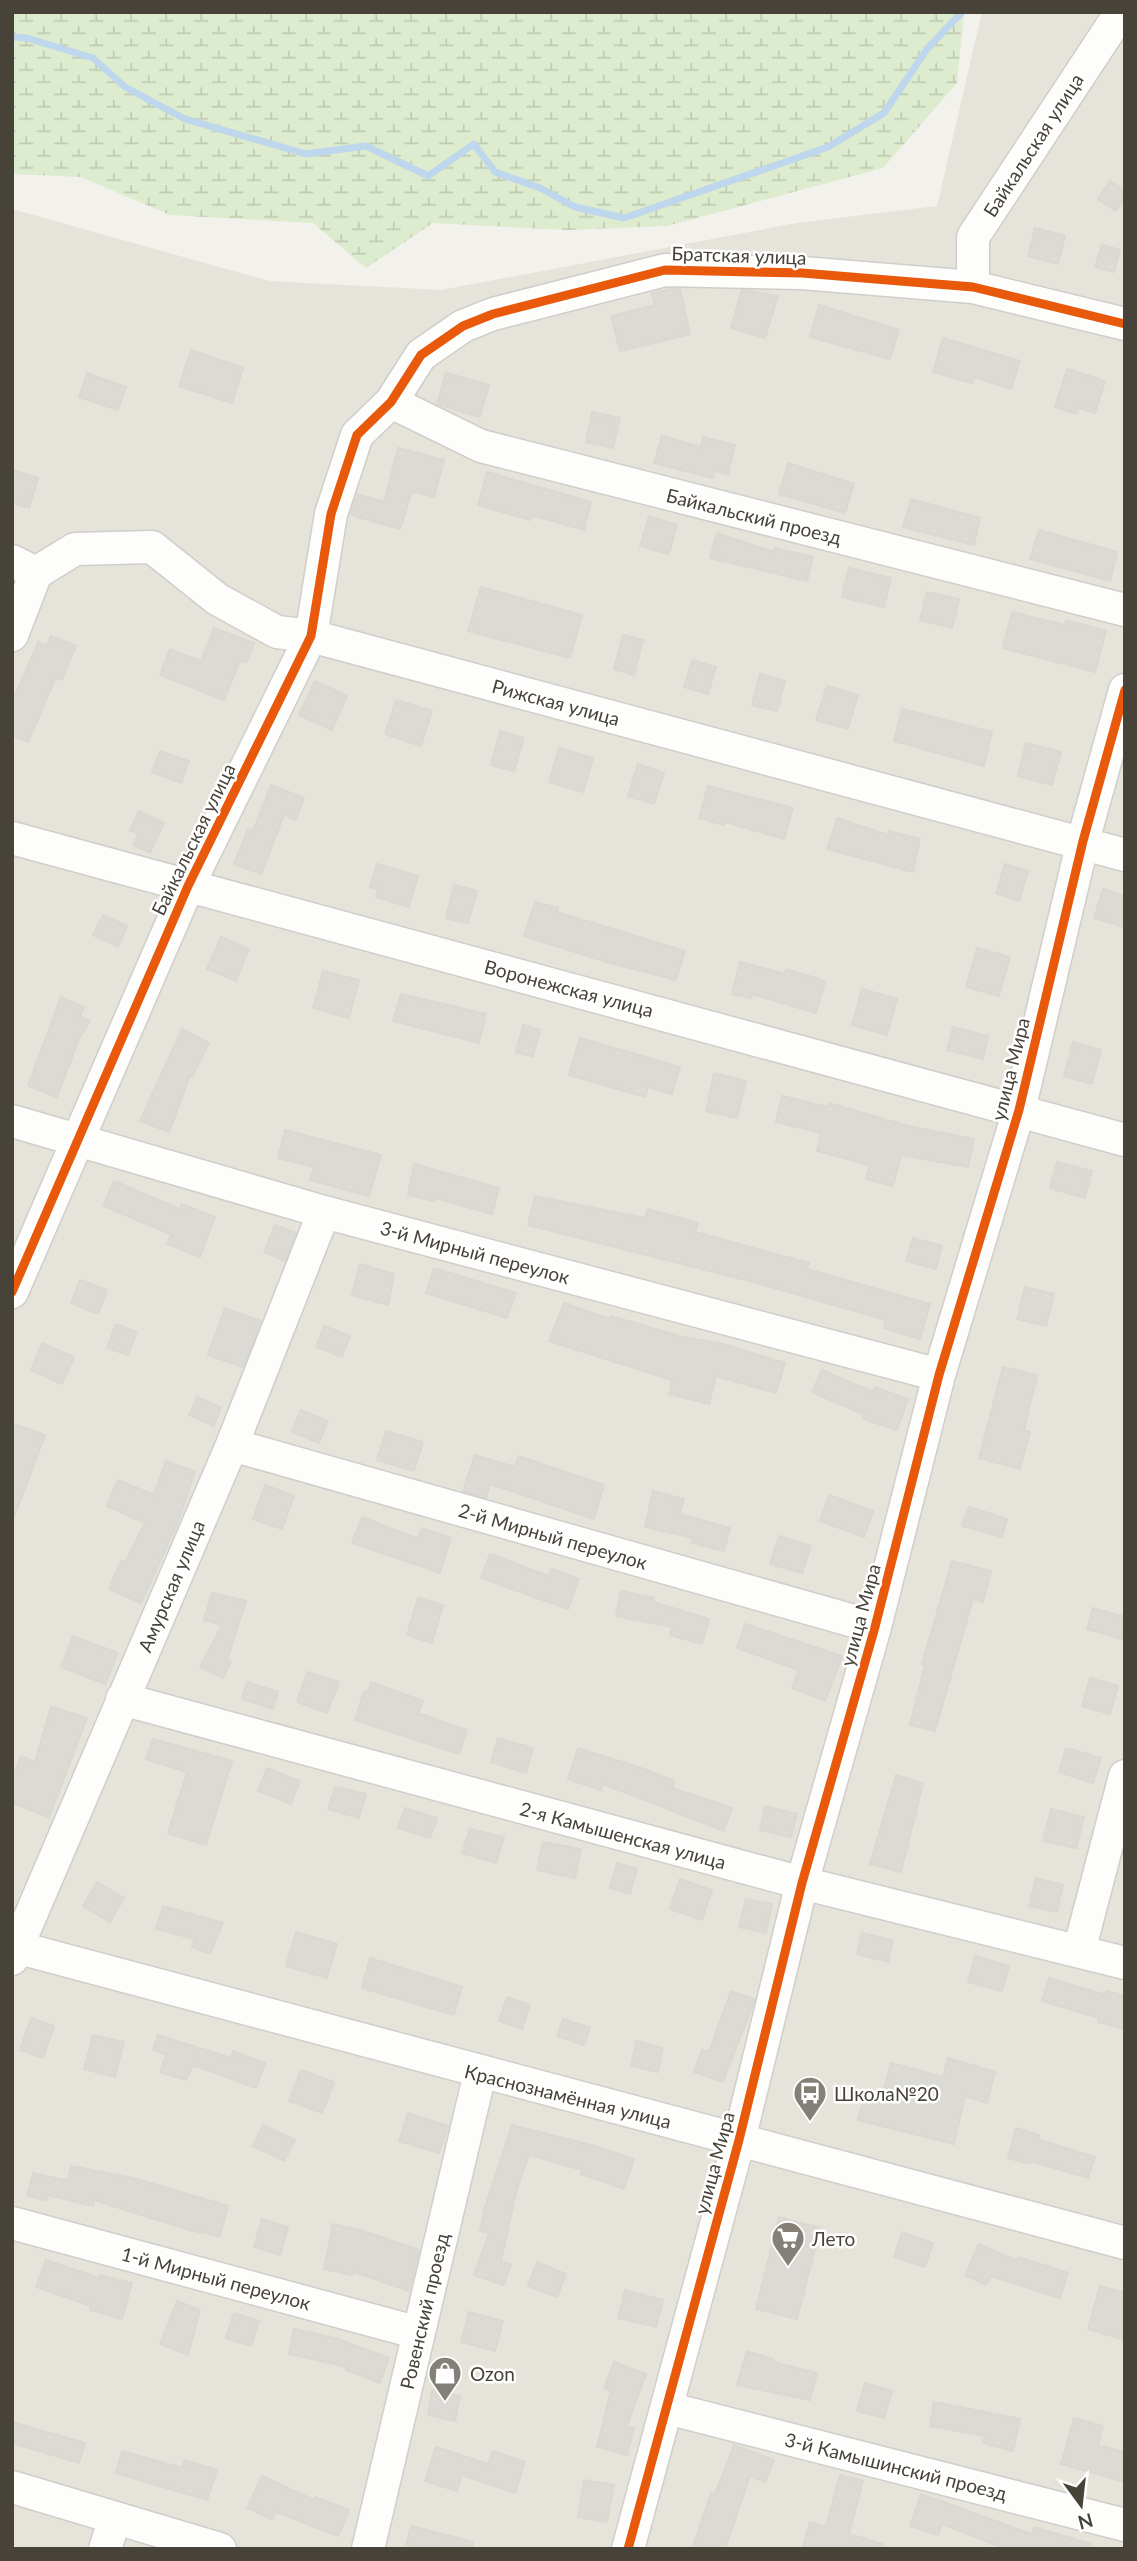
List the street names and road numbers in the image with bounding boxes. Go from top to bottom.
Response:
street label: Байкальская улица [978,69,1088,221]
street label: Братская улица [671,241,807,269]
street label: Байкальский проезд [664,483,844,549]
street label: Рижская улица [490,674,622,730]
street label: Байкальская улица [146,759,240,919]
street label: Воронежская улица [482,954,656,1022]
street label: улица Мира [986,1015,1034,1123]
street label: 3-й Мирный переулок [378,1216,572,1288]
street label: 2-й Мирный переулок [456,1498,650,1574]
street label: Амурская улица [133,1517,209,1655]
street label: улица Мира [835,1561,885,1669]
street label: 2-я Камышенская улица [517,1796,729,1874]
street label: Краснознамённая улица [462,2059,674,2133]
street label: улица Мира [689,2109,739,2217]
street label: Ровенский проезд [395,2230,453,2391]
street label: 1-й Мирный переулок [119,2242,313,2314]
street label: 3-й Камышинский проезд [782,2427,1010,2505]

